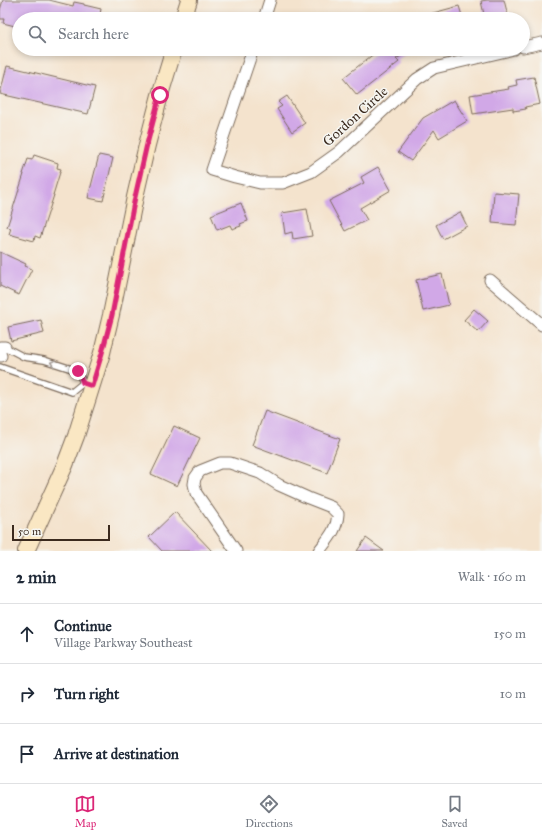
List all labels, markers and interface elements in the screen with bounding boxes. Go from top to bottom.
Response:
search box [12,12,530,56]
icon: search [26,23,48,45]
text: Search here [58,25,129,43]
street label: Gordon Circle [319,83,391,150]
route start [151,86,169,104]
one-way arrow [50,359,57,368]
route end [69,362,87,380]
scale bar [12,523,110,542]
text: 50 m [18,525,41,538]
text: 2 min [16,567,56,588]
text: Walk · 160 m [458,569,526,585]
text: Continue [54,617,112,635]
icon: ahead [16,623,38,645]
text: 150 m [494,626,526,642]
text: Village Parkway Southeast [54,635,193,651]
icon: right [16,683,38,705]
text: Turn right [54,685,119,703]
text: 10 m [500,686,526,702]
icon: arrive [16,743,38,765]
text: Arrive at destination [54,745,179,763]
tab: Map [74,793,96,830]
tab: Directions [245,793,293,830]
tab: Saved [441,793,468,830]

